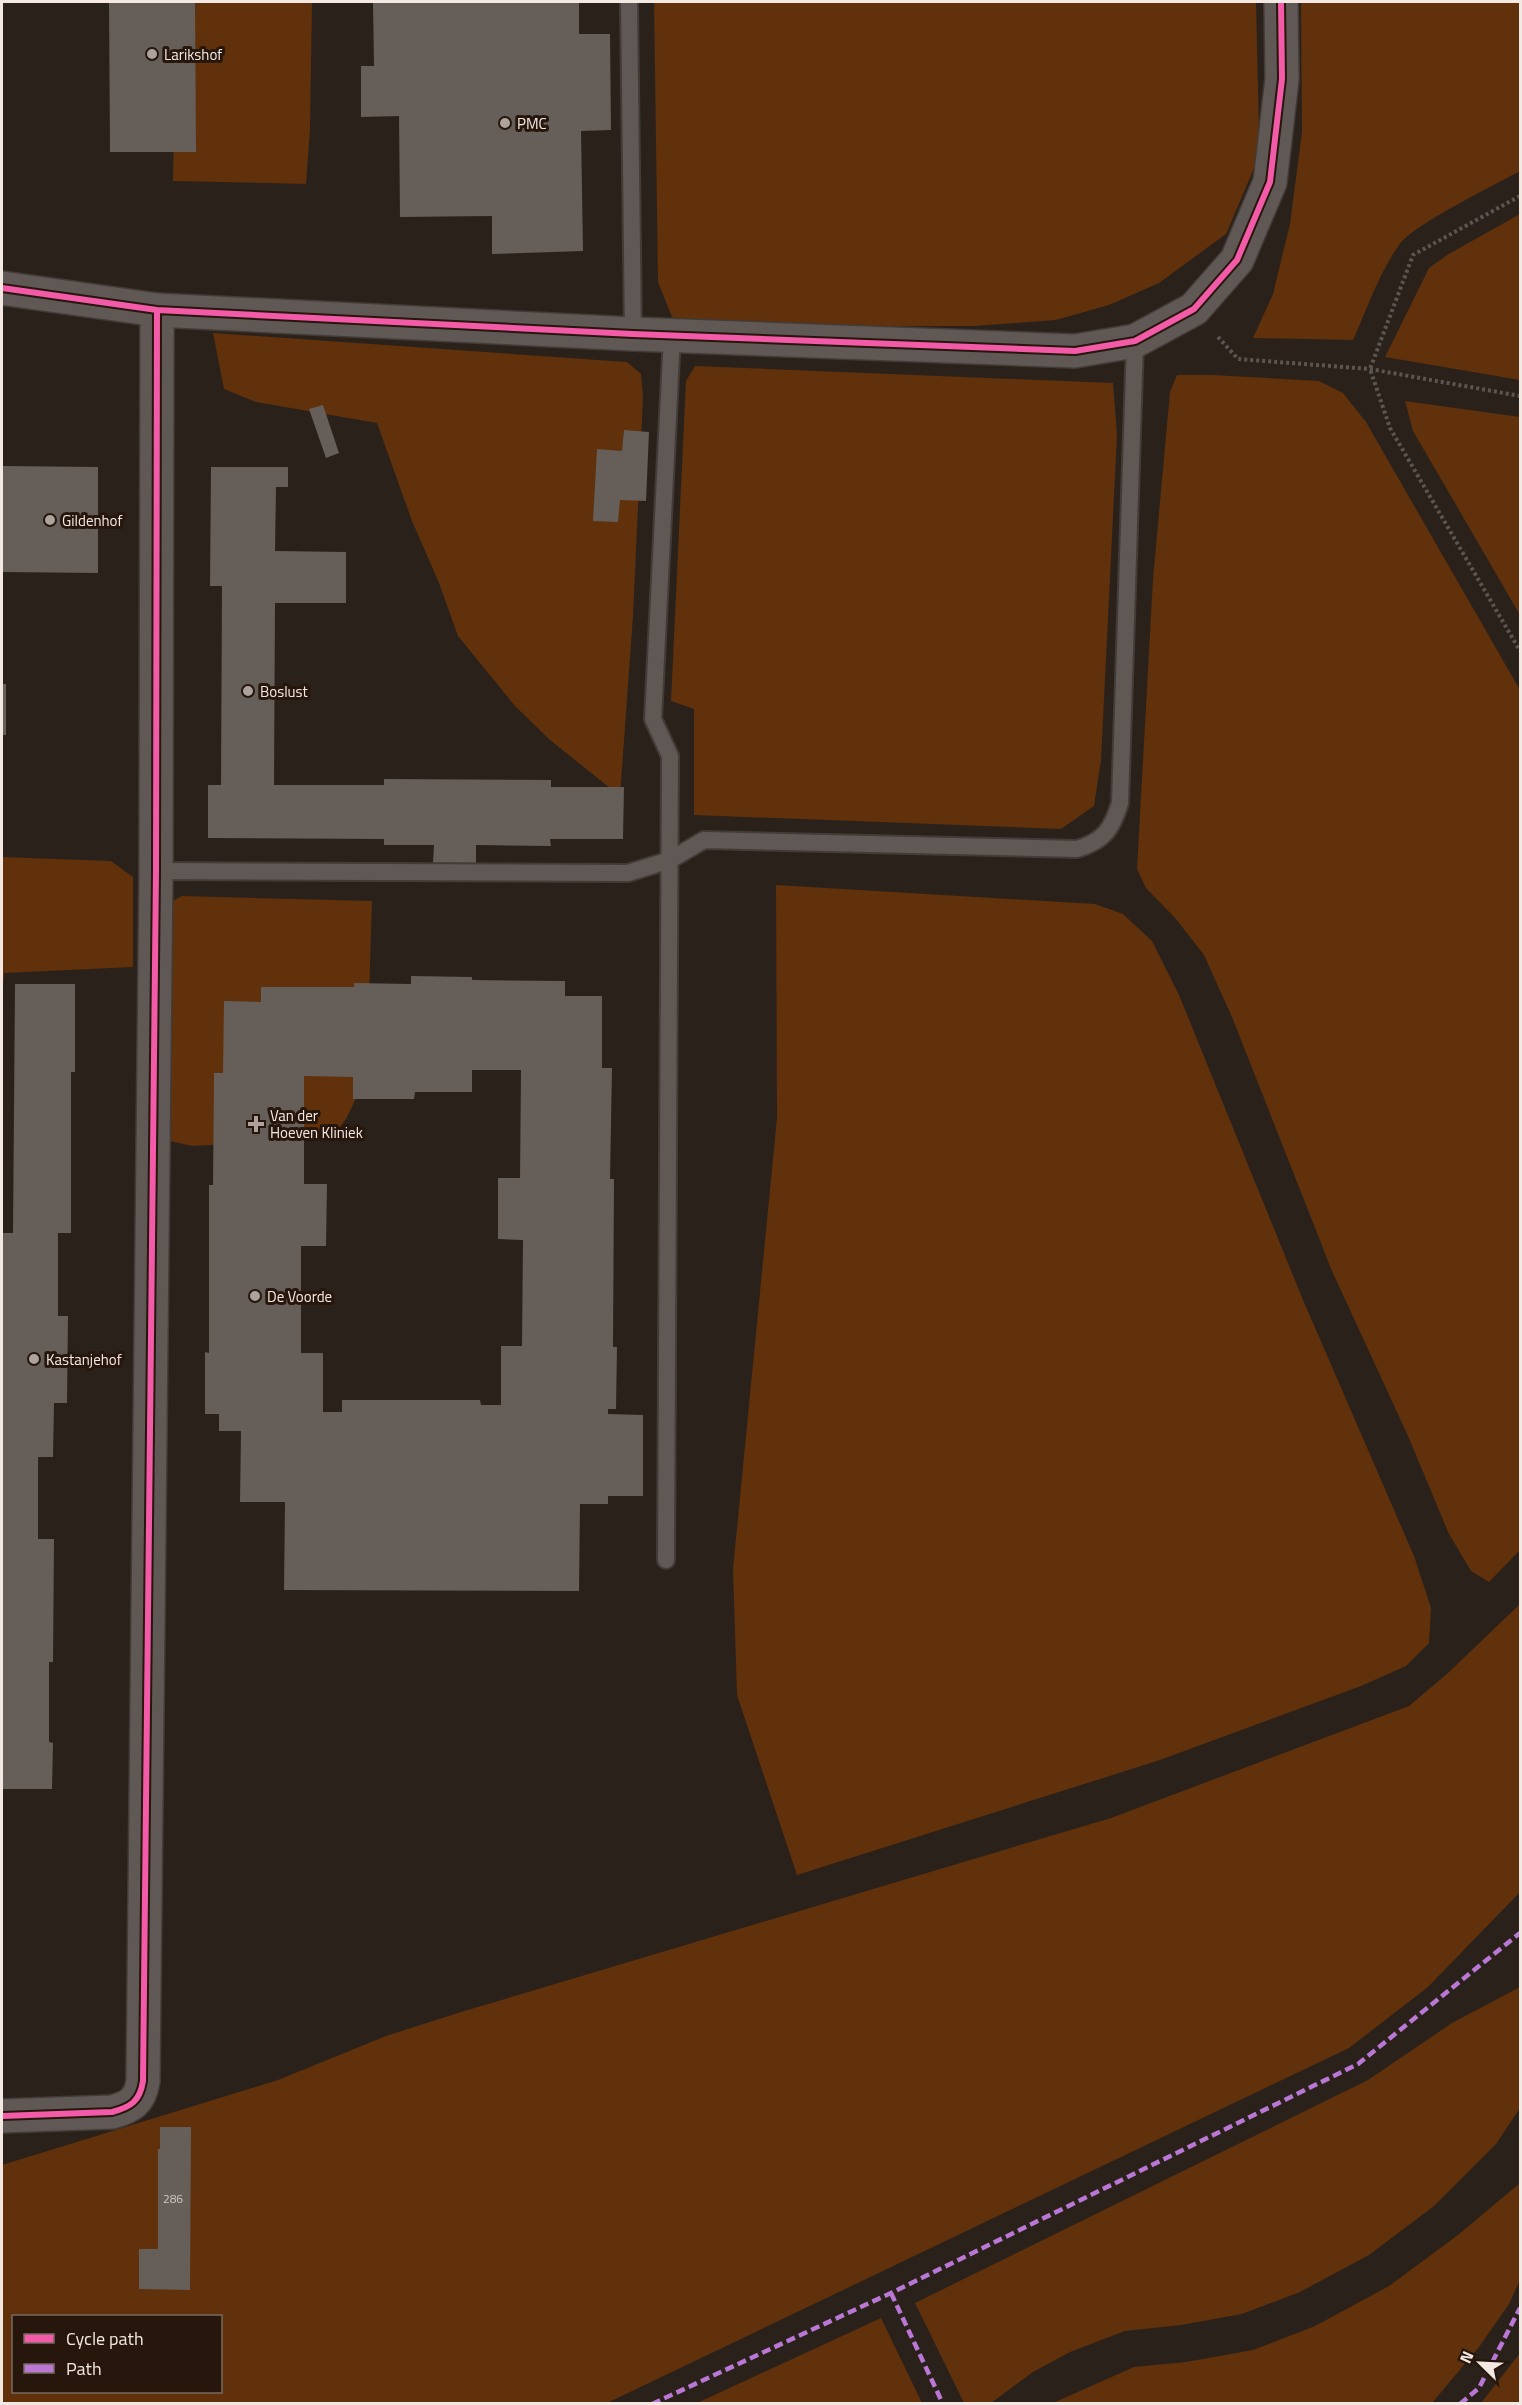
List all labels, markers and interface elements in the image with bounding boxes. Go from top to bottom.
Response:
place label: Larikshof [164,43,222,66]
marker: Larikshof [145,47,159,61]
place label: PMC [517,112,547,135]
marker: PMC [498,116,512,130]
place label: Gildenhof [62,509,123,532]
marker: Gildenhof [43,513,57,527]
place label: Boslust [260,680,309,703]
marker: Boslust [241,684,255,698]
place label: Van der Hoeven Kliniek [270,1104,363,1144]
marker: Van der Hoeven Kliniek [247,1115,265,1133]
place label: De Voorde [267,1285,332,1308]
marker: De Voorde [248,1289,262,1303]
place label: Kastanjehof [46,1348,122,1371]
marker: Kastanjehof [27,1352,41,1366]
house number: 286 [163,2189,183,2208]
legend [12,2315,222,2393]
text: Cycle path [66,2325,144,2352]
north arrow [1450,2333,1510,2393]
text: N [1453,2347,1480,2367]
text: Path [66,2355,102,2382]

